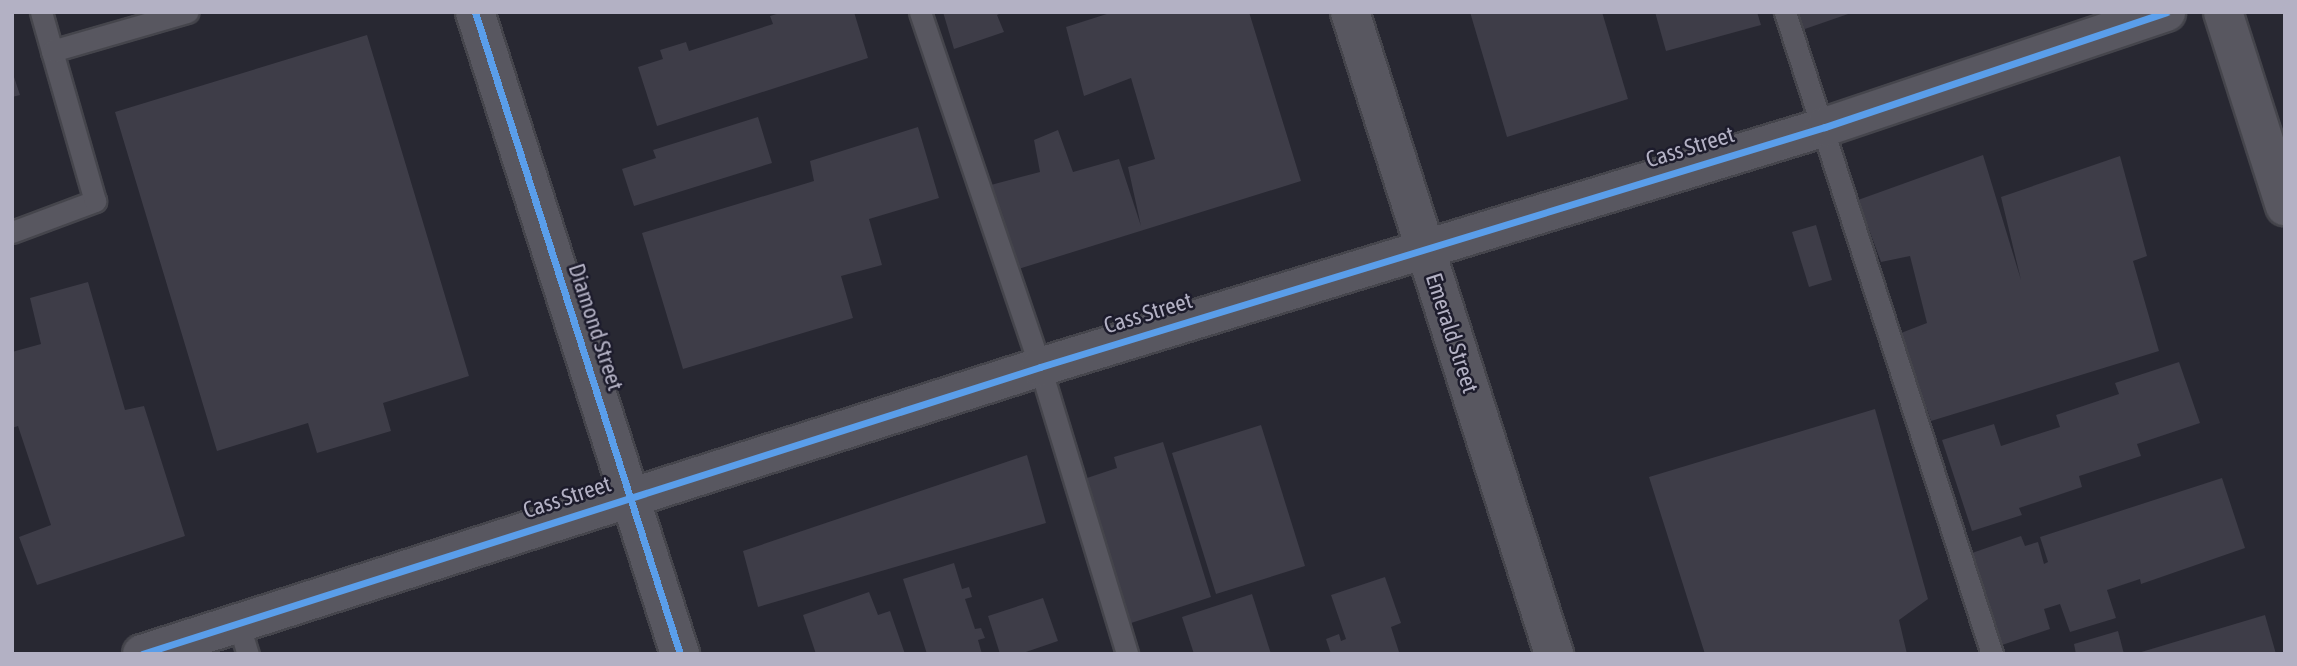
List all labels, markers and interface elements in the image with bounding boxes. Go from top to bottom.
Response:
street label: Cass Street [1643,121,1737,173]
street label: Diamond Street [562,260,630,394]
street label: Emerald Street [1420,270,1484,396]
street label: Cass Street [1101,287,1195,339]
street label: Cass Street [520,470,614,524]

